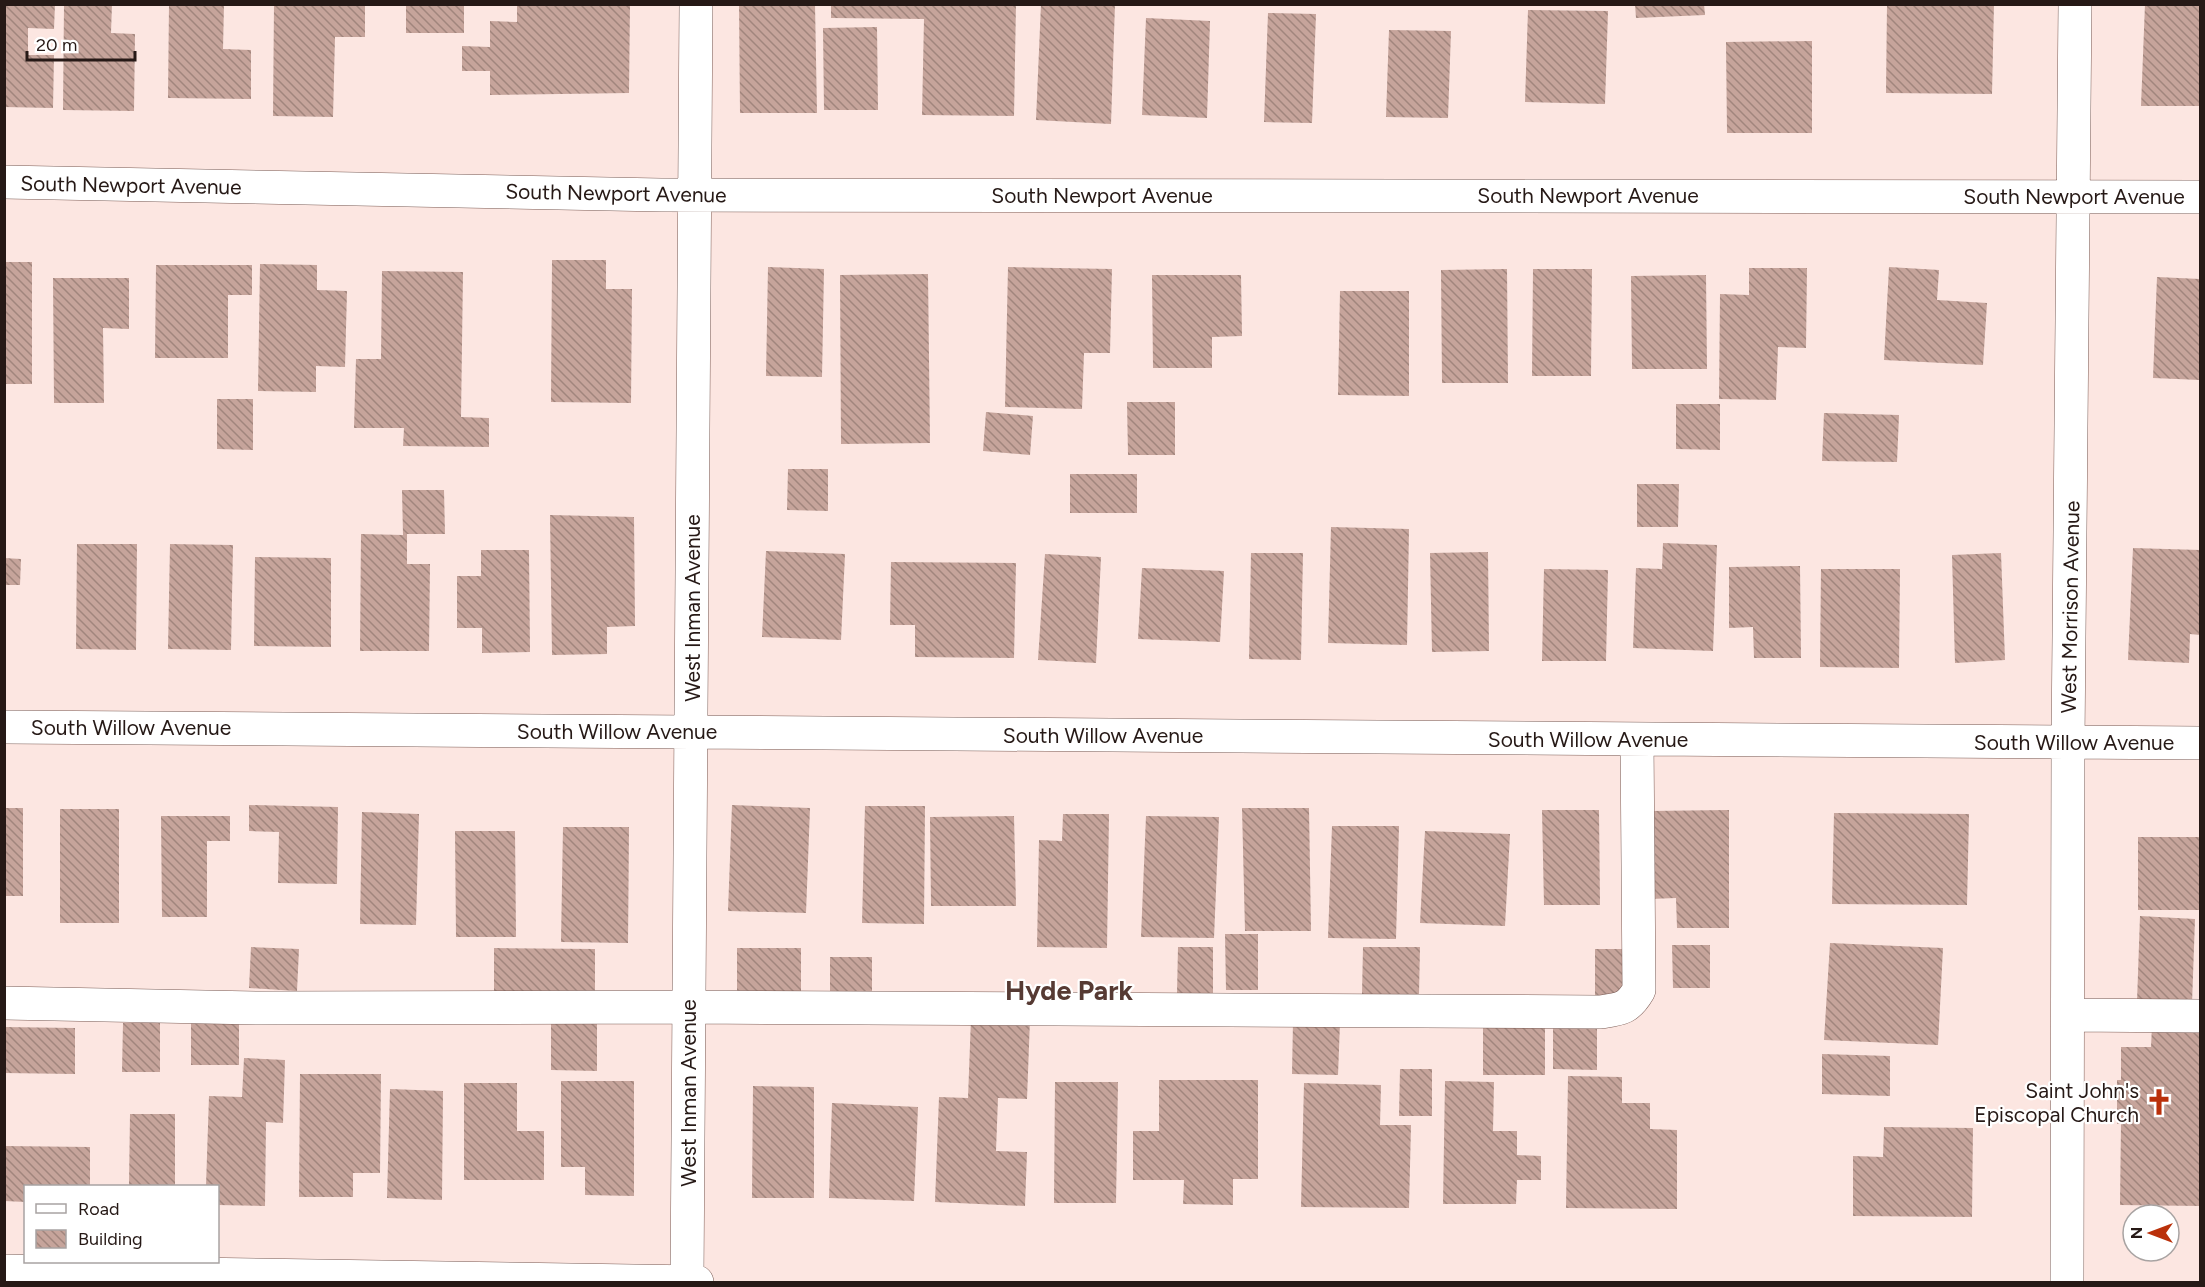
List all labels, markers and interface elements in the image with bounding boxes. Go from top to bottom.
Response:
scale bar [27,24,135,62]
text: 20 m [36,34,77,56]
street label: South Newport Avenue [20,171,242,199]
street label: South Newport Avenue [505,179,727,207]
street label: South Newport Avenue [991,183,1213,208]
street label: South Newport Avenue [1477,183,1699,208]
street label: South Newport Avenue [1963,184,2185,209]
street label: West Morrison Avenue [2056,501,2084,713]
street label: West Inman Avenue [680,514,705,702]
street label: South Willow Avenue [31,715,231,740]
street label: South Willow Avenue [517,719,717,744]
street label: South Willow Avenue [1003,723,1203,748]
street label: South Willow Avenue [1488,727,1688,752]
street label: South Willow Avenue [1974,730,2174,755]
district label: Hyde Park [1005,974,1133,1007]
street label: West Inman Avenue [676,999,701,1187]
place label: Saint John's Episcopal Church [1974,1078,2139,1127]
church icon: Saint John's Episcopal Church [2144,1087,2174,1117]
legend [24,1185,219,1263]
text: Road [78,1198,119,1220]
north arrow [2121,1203,2181,1263]
text: N [2127,1227,2146,1239]
text: Building [78,1228,143,1250]

